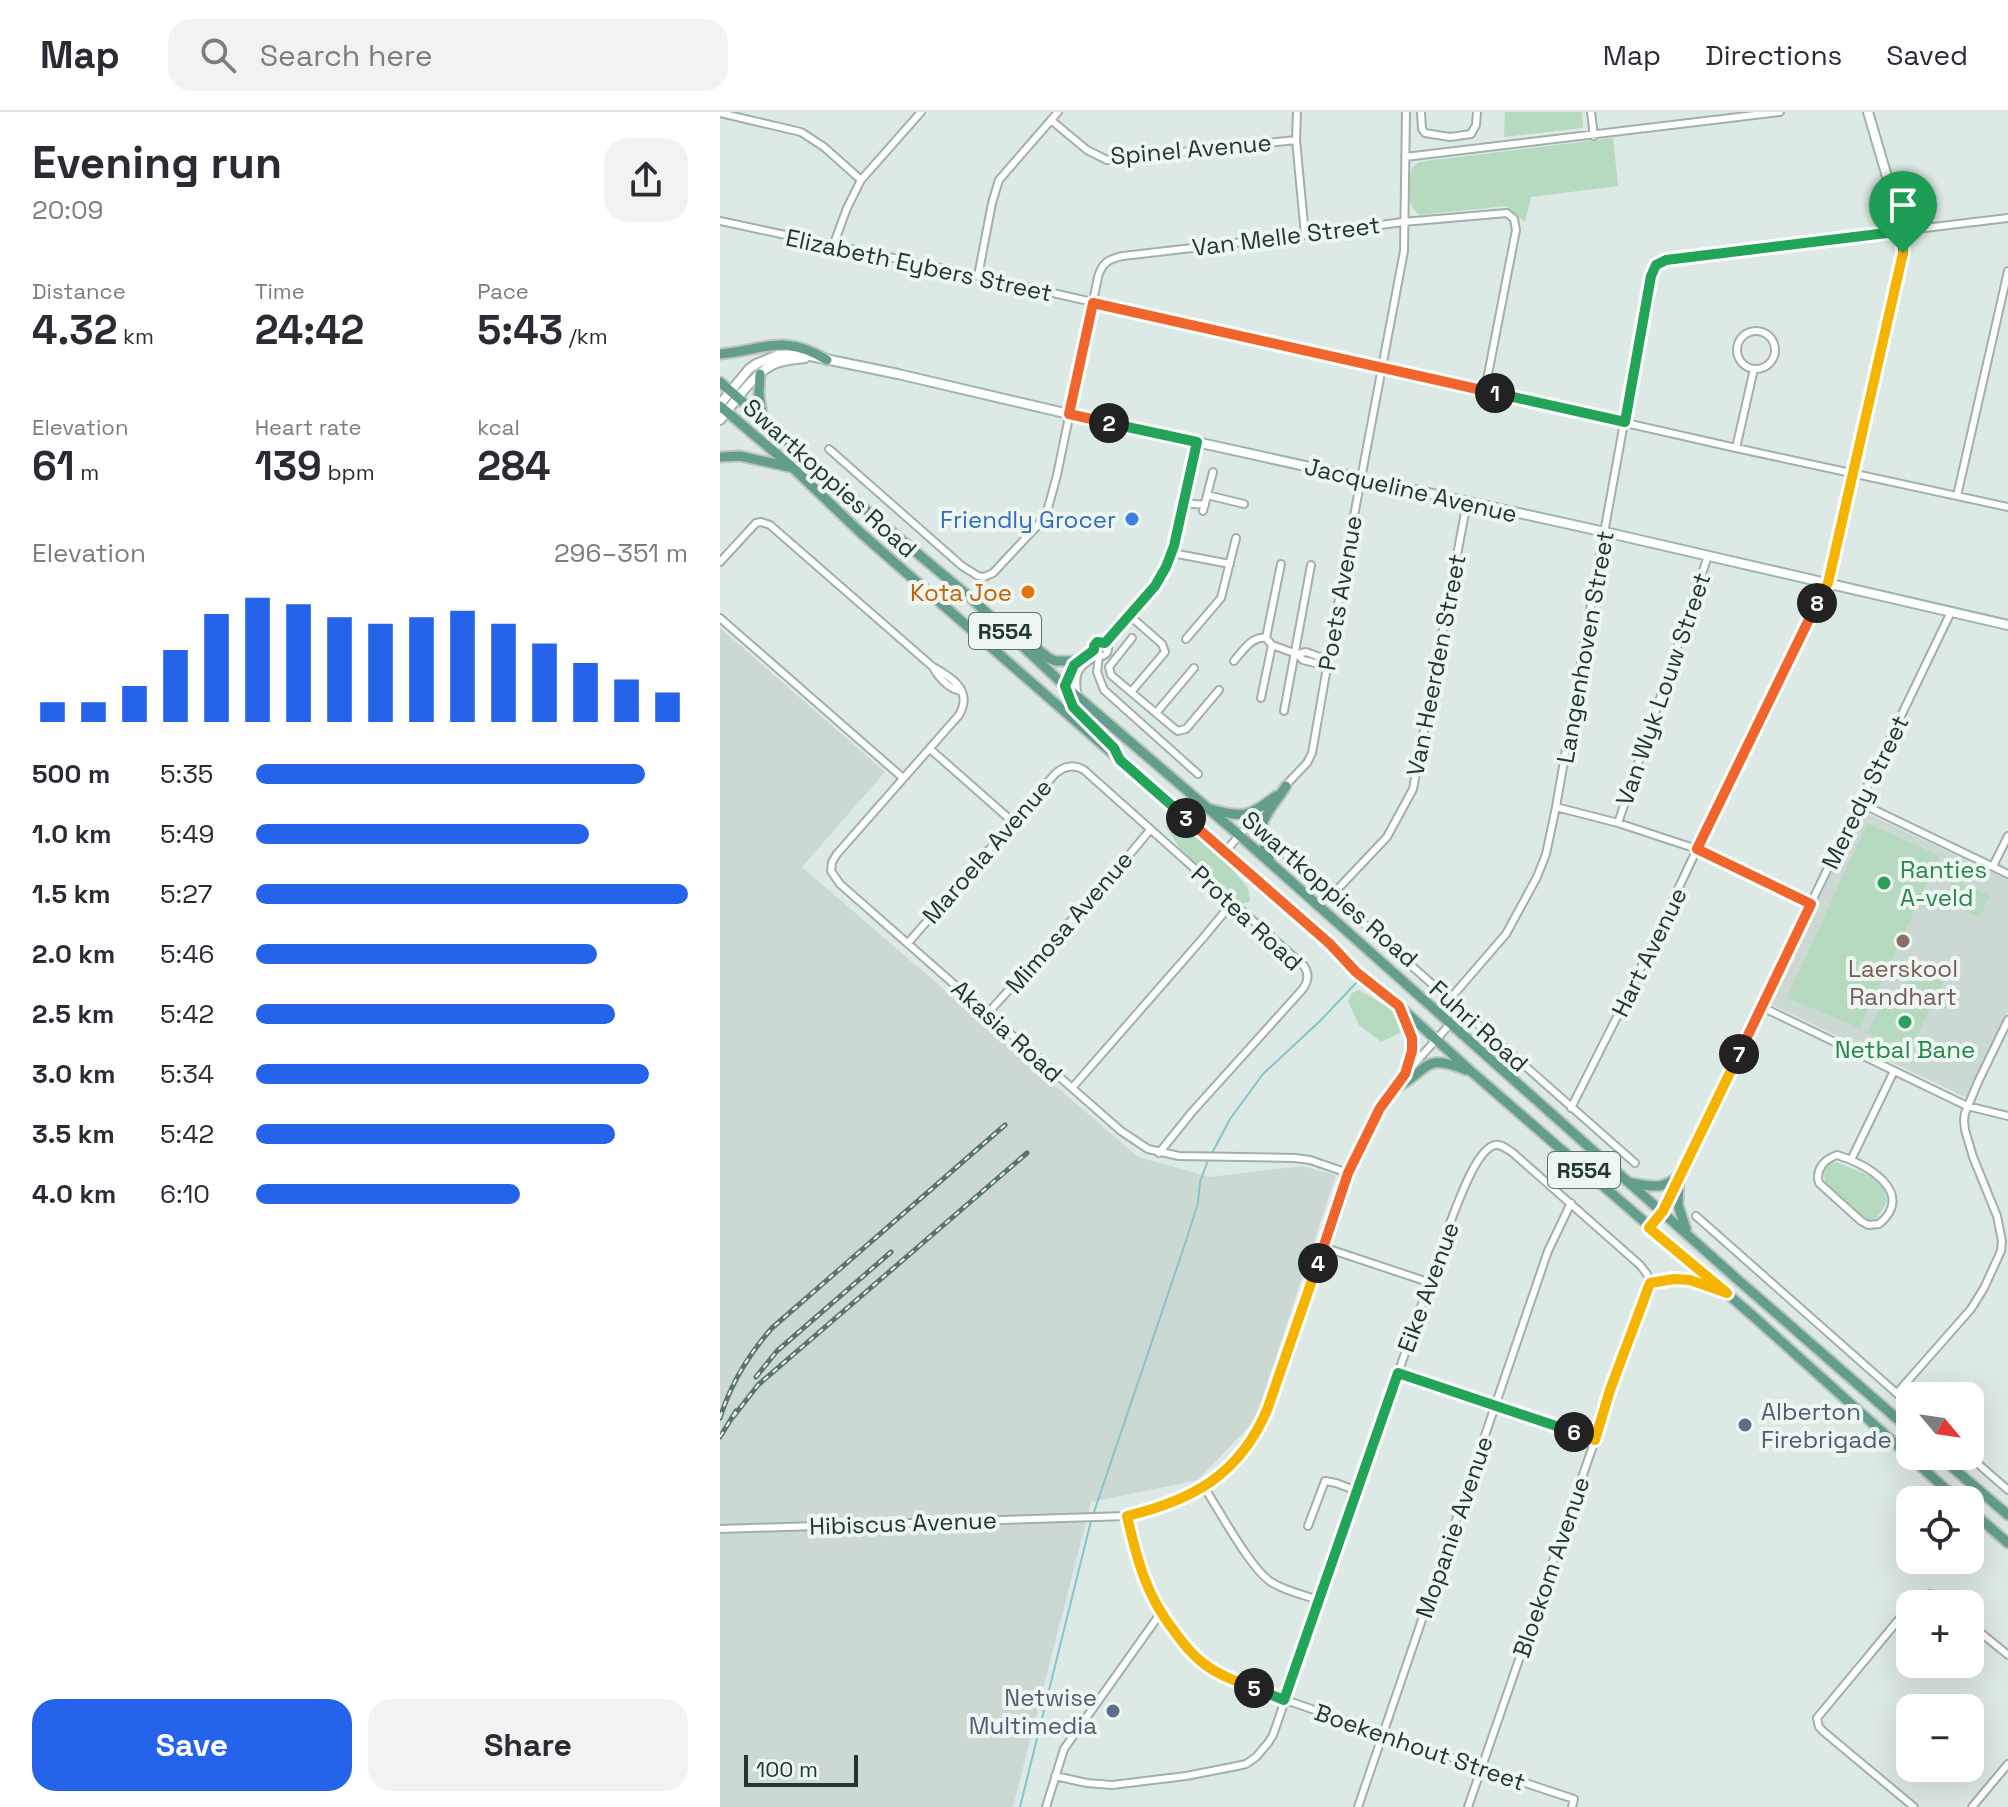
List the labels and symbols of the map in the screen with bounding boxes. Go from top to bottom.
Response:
street label: Spinel Avenue [1109,127,1273,171]
pin [1869,171,1937,253]
street label: Van Melle Street [1190,209,1382,263]
street label: Elizabeth Eybers Street [783,222,1055,308]
pin: 1 [1475,373,1515,413]
street label: Swartkoppies Road [737,392,923,564]
pin: 2 [1089,403,1129,443]
street label: Jacqueline Avenue [1302,450,1520,530]
place label: Friendly Grocer [940,504,1116,535]
marker: Friendly Grocer [1123,510,1141,528]
street label: Poets Avenue [1311,513,1369,673]
street label: Langenhoven Street [1549,528,1621,766]
street label: Van Heerden Street [1399,551,1473,779]
street label: Van Wyk Louw Street [1609,568,1717,810]
place label: Kota Joe [910,577,1012,608]
marker: Kota Joe [1019,583,1037,601]
pin: 8 [1797,583,1837,623]
road number: R554 [969,613,1041,649]
street label: Meredy Street [1814,710,1916,874]
street label: Maroela Avenue [915,772,1059,930]
pin: 3 [1166,798,1206,838]
street label: Swartkoppies Road [1236,804,1424,974]
street label: Mimosa Avenue [999,844,1139,1000]
place label: Ranties A-veld [1900,854,1987,913]
street label: Protea Road [1185,859,1309,977]
marker: Ranties A-veld [1875,874,1893,892]
street label: Hart Avenue [1604,882,1694,1022]
marker: Laerskool Randhart [1894,932,1912,950]
place label: Laerskool Randhart [1848,953,1958,1012]
street label: Akasia Road [945,973,1069,1089]
street label: Fuhri Road [1423,974,1535,1078]
marker: Netbal Bane [1896,1013,1914,1031]
pin: 7 [1719,1034,1759,1074]
place label: Netbal Bane [1835,1034,1975,1065]
road number: R554 [1548,1152,1620,1188]
street label: Eike Avenue [1390,1218,1466,1356]
pin: 4 [1298,1243,1338,1283]
north arrow [1896,1382,1984,1470]
place label: Alberton Firebrigade [1761,1396,1892,1455]
pin: 6 [1554,1412,1594,1452]
marker: Alberton Firebrigade [1736,1416,1754,1434]
street label: Mopanie Avenue [1408,1432,1500,1622]
street label: Bloekom Avenue [1506,1473,1596,1661]
street label: Hibiscus Avenue [809,1504,997,1542]
pin: 5 [1234,1668,1274,1708]
place label: Netwise Multimedia [969,1682,1097,1741]
street label: Boekenhout Street [1311,1696,1529,1798]
marker: Netwise Multimedia [1104,1702,1122,1720]
scale bar [744,1751,858,1787]

